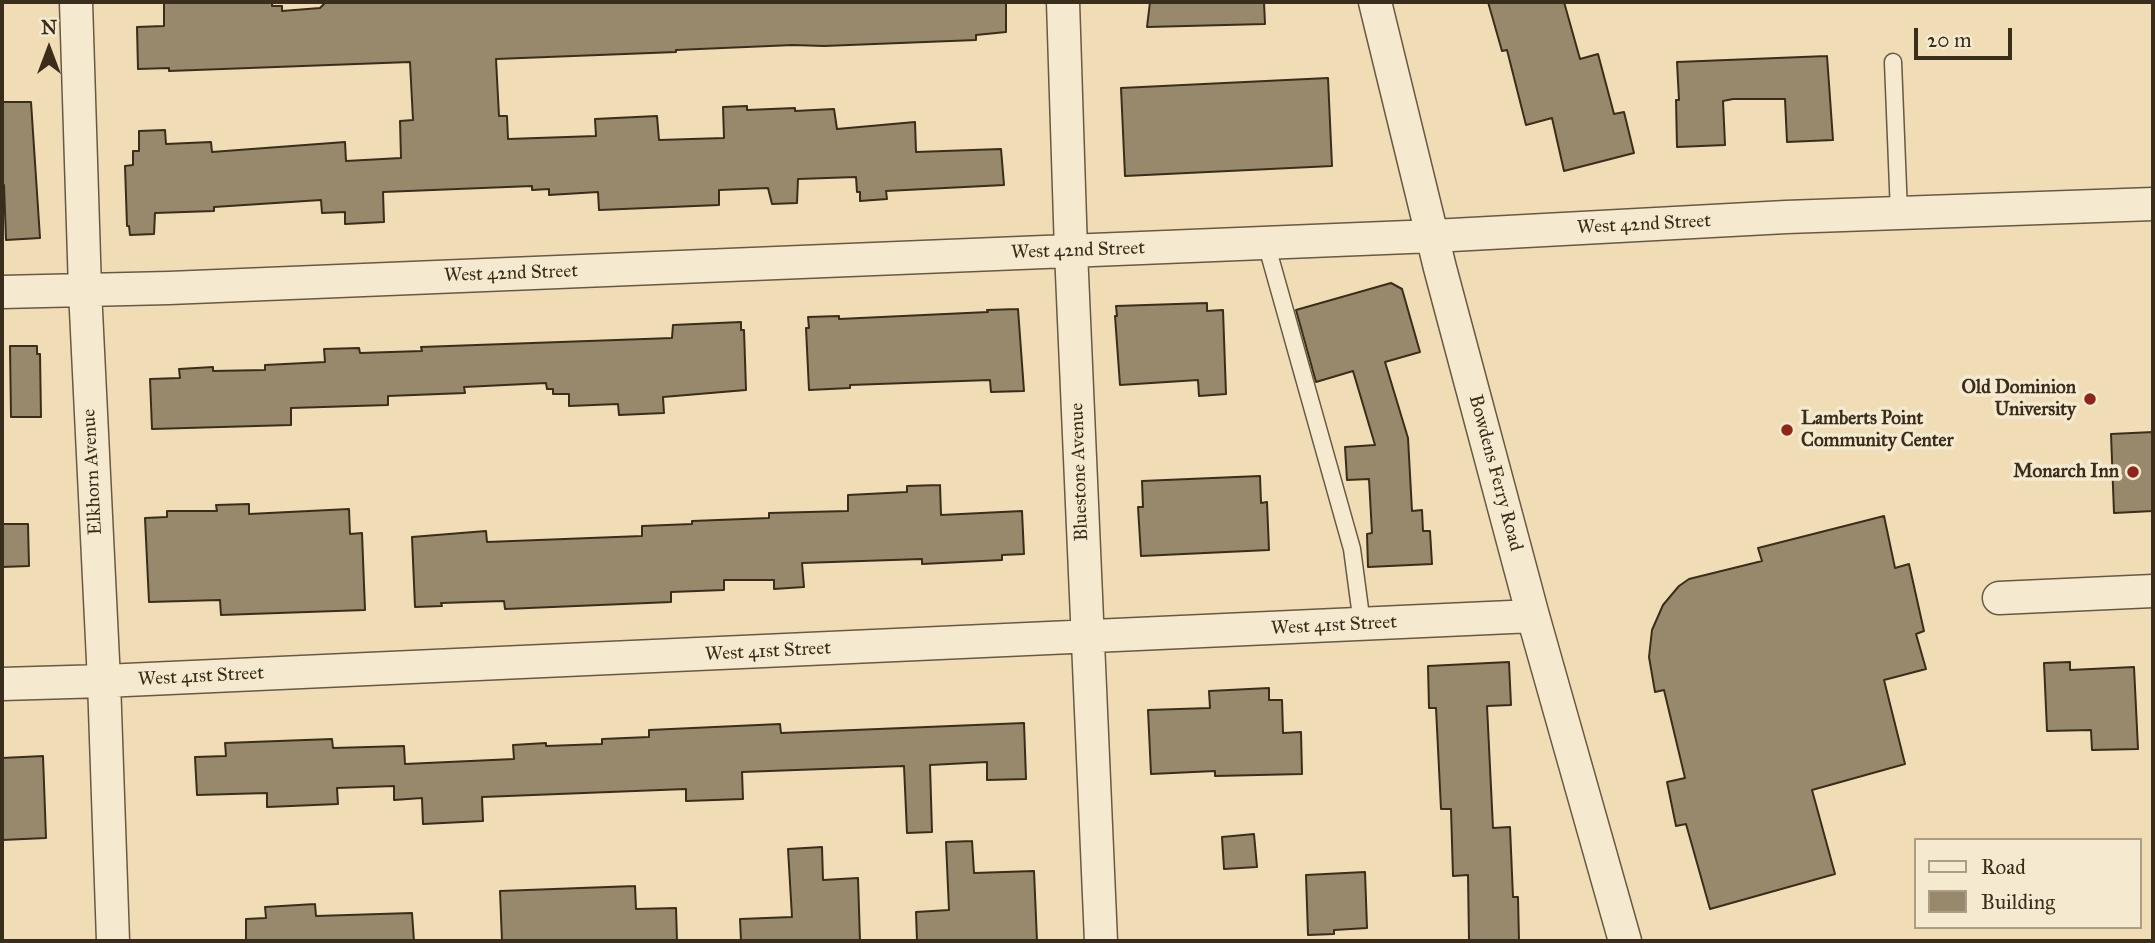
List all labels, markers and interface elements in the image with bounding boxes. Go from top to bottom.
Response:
north arrow [14,14,84,84]
scale bar [1917,14,2015,58]
text: N [41,16,57,39]
text: 20 m [1927,27,1972,53]
street label: West 42nd Street [1576,210,1712,240]
street label: West 42nd Street [1011,237,1145,265]
street label: West 42nd Street [444,260,578,288]
place label: Old Dominion University [1962,377,2076,421]
marker: Old Dominion University [2082,391,2098,407]
street label: Bowdens Ferry Road [1463,392,1527,554]
street label: Bluestone Avenue [1066,402,1094,542]
street label: Elkhorn Avenue [78,408,108,536]
place label: Lamberts Point Community Center [1801,408,1954,452]
marker: Lamberts Point Community Center [1779,422,1795,438]
place label: Monarch Inn [2013,461,2119,483]
marker: Monarch Inn [2125,464,2141,480]
street label: West 41st Street [1271,611,1397,641]
street label: West 41st Street [705,637,831,667]
street label: West 41st Street [138,662,264,692]
legend [1913,838,2141,929]
text: Road [1981,854,2026,880]
text: Building [1981,889,2055,915]

